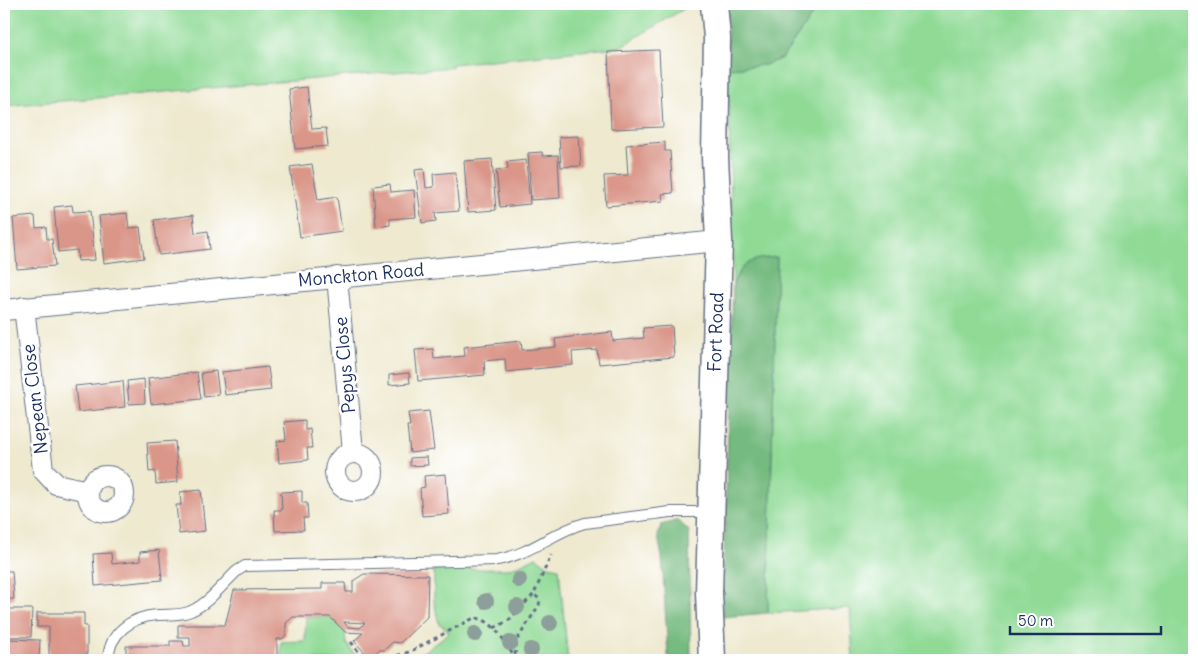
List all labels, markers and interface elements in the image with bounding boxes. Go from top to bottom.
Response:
street label: Monckton Road [297,258,425,291]
street label: Fort Road [703,291,728,372]
street label: Pepys Close [329,316,360,414]
street label: Nepean Close [16,343,53,455]
scale bar [1010,604,1162,636]
text: 50 m [1018,611,1053,630]

